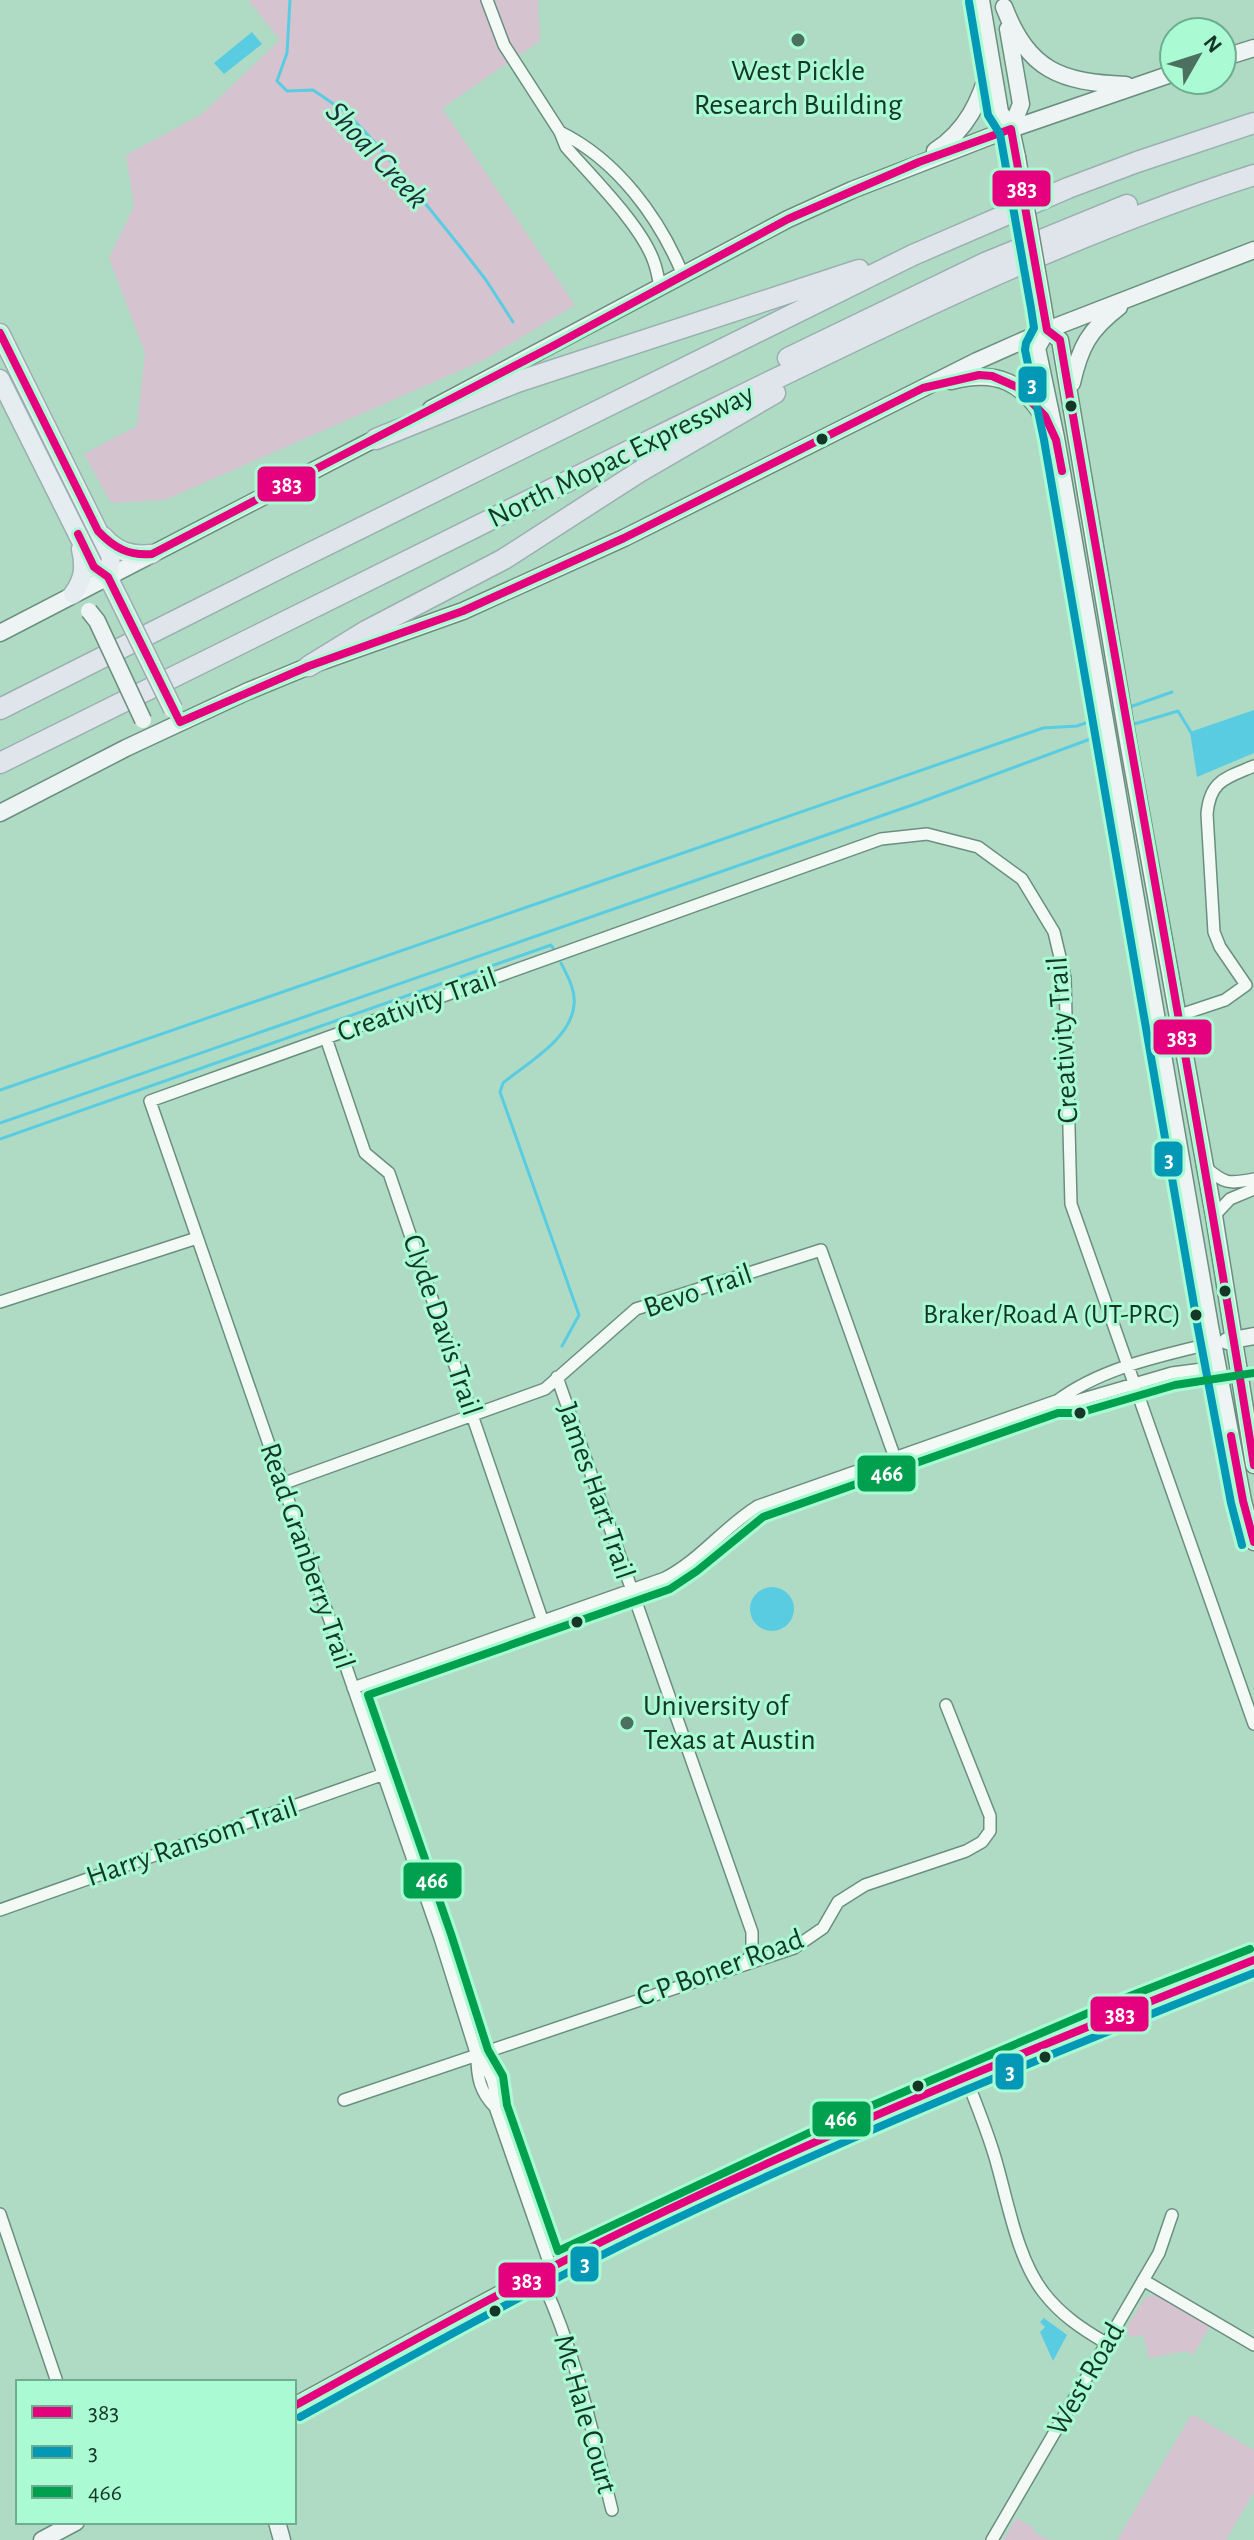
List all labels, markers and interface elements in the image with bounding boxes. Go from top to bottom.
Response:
north arrow [1158,16,1238,96]
marker: West Pickle Research Building [789,31,807,49]
text: N [1199,31,1226,57]
place label: West Pickle Research Building [694,56,903,120]
water label: Shoal Creek [320,95,434,215]
line badge: 383 [991,169,1052,208]
text: 383 [1007,178,1037,200]
line badge: 3 [1017,365,1048,404]
text: 3 [1027,374,1037,396]
street label: North Mopac Expressway [483,378,759,533]
unlabelled marker [1063,398,1079,414]
unlabelled marker [814,431,830,447]
line badge: 383 [256,465,317,503]
text: 383 [272,474,302,496]
street label: Creativity Trail [1042,956,1084,1124]
street label: Creativity Trail [333,962,501,1048]
line badge: 383 [1152,1018,1213,1056]
text: 383 [1167,1027,1197,1049]
line badge: 3 [1153,1140,1184,1178]
text: 3 [1164,1149,1174,1171]
street label: Clyde Davis Trail [397,1231,487,1419]
street label: Bevo Trail [640,1259,756,1323]
unlabelled marker [1217,1283,1233,1299]
place label: Braker/Road A (UT-PRC) [923,1301,1181,1329]
marker: Braker/Road A (UT-PRC) [1188,1307,1204,1323]
street label: James Hart Trail [552,1399,640,1583]
unlabelled marker [1072,1405,1088,1421]
street label: Read Granberry Trail [254,1439,360,1673]
line badge: 466 [856,1454,917,1493]
text: 466 [871,1463,903,1485]
unlabelled marker [569,1614,585,1630]
place label: University of Texas at Austin [643,1691,816,1755]
marker: University of Texas at Austin [618,1714,636,1732]
street label: Harry Ransom Trail [83,1792,301,1892]
line badge: 466 [402,1861,463,1900]
text: 466 [416,1870,448,1892]
street label: C P Boner Road [633,1924,807,2012]
line badge: 383 [1089,1995,1150,2033]
text: 383 [1105,2004,1135,2026]
unlabelled marker [1037,2049,1053,2065]
line badge: 3 [994,2052,1025,2091]
text: 3 [1005,2061,1015,2083]
unlabelled marker [910,2078,926,2094]
line badge: 466 [811,2100,872,2138]
text: 466 [825,2108,857,2130]
line badge: 3 [569,2245,600,2283]
text: 3 [580,2253,590,2275]
line badge: 383 [497,2261,557,2299]
text: 383 [512,2270,542,2292]
unlabelled marker [487,2303,503,2319]
street label: West Road [1042,2318,1130,2440]
street label: Mc Hale Court [548,2331,622,2497]
legend [16,2380,296,2524]
text: 383 [88,2401,119,2425]
text: 3 [88,2441,98,2465]
text: 466 [88,2481,122,2505]

